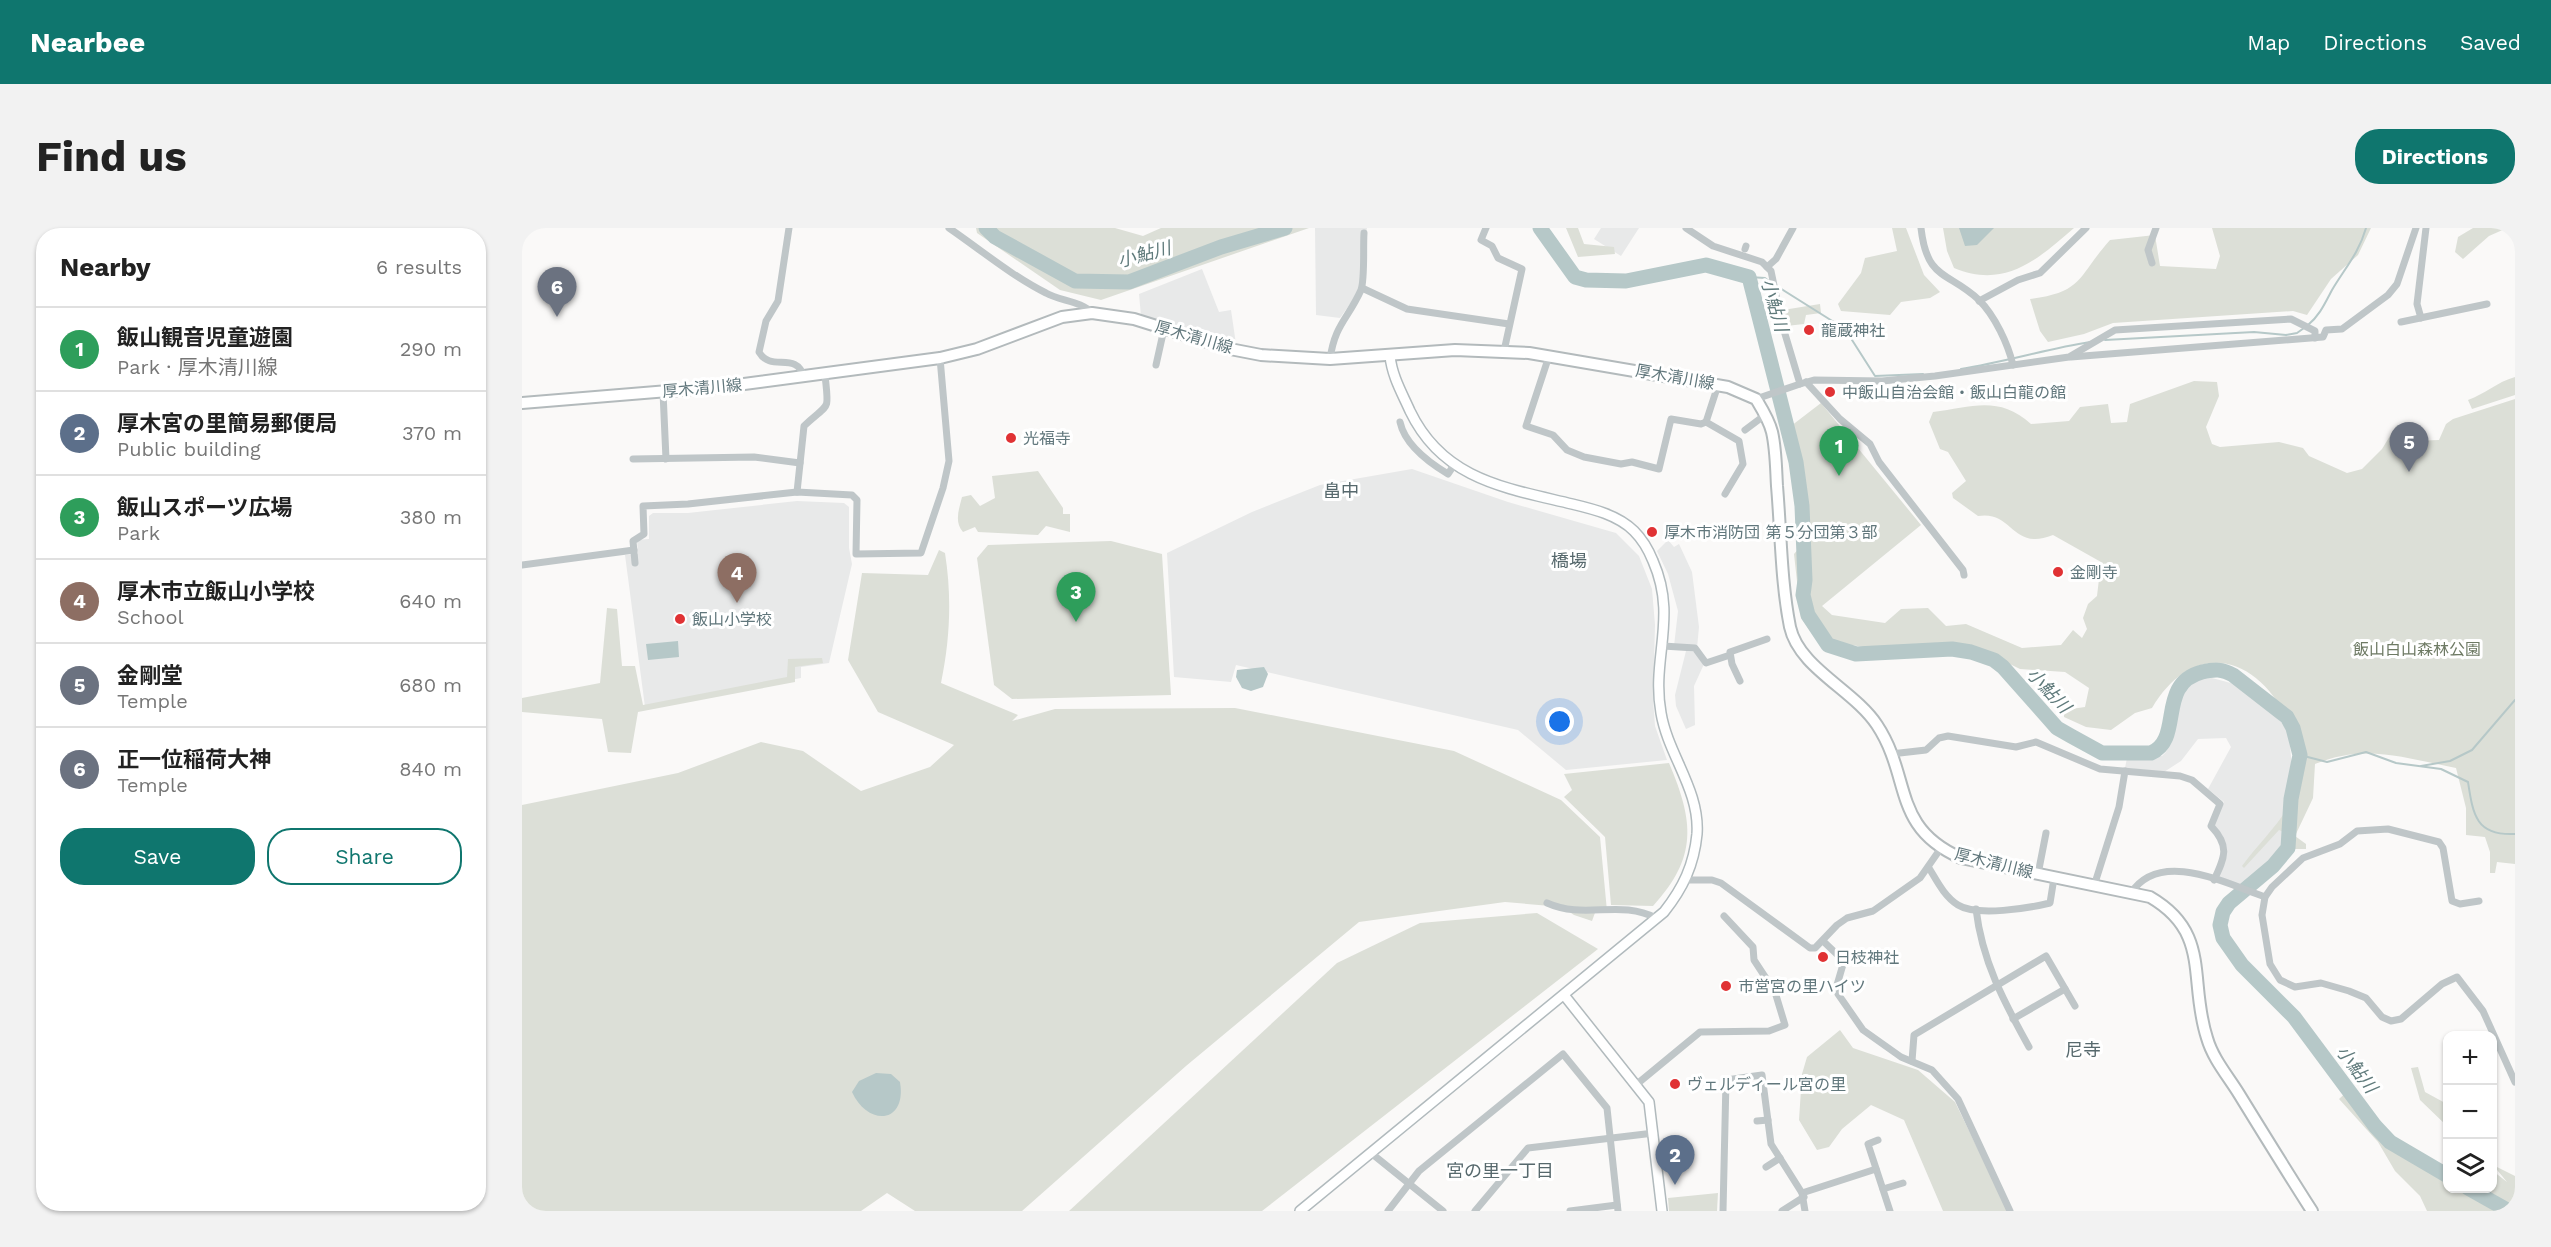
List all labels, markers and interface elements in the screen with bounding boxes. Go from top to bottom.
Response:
text: Nearbee [30,26,145,59]
text: Map [2247,30,2290,55]
text: Directions [2323,30,2427,55]
text: Saved [2460,30,2521,55]
button: Directions [2355,129,2515,184]
text: Find us [36,132,187,181]
water label: 小鮎川 [1115,236,1175,271]
text: Nearby [60,252,151,282]
text: 6 results [376,255,462,279]
pin: 6 [537,268,576,317]
water label: 小鮎川 [1757,276,1793,336]
street label: 厚木清川線 [1153,317,1235,357]
place label: 龍蔵神社 [1821,321,1885,340]
marker: 龍蔵神社 [1802,323,1816,337]
text: 飯山観音児童遊園 [117,325,293,350]
text: 1 [75,337,84,361]
text: 290 m [400,337,462,361]
text: Park · 厚木清川線 [117,355,278,379]
street label: 厚木清川線 [1634,361,1716,393]
street label: 厚木清川線 [661,375,743,401]
place label: 中飯山自治会館・飯山白龍の館 [1842,383,2066,402]
marker: 中飯山自治会館・飯山白龍の館 [1823,385,1837,399]
text: 厚木宮の里簡易郵便局 [117,411,337,436]
text: 2 [74,421,85,445]
text: 370 m [402,421,462,445]
pin: 5 [2390,422,2428,472]
pin: 1 [1820,426,1858,476]
place label: 光福寺 [1023,429,1071,448]
marker: 光福寺 [1004,431,1018,445]
text: Public building [117,437,261,461]
district label: 畠中 [1323,480,1359,501]
text: 飯山スポーツ広場 [117,495,293,520]
text: 3 [74,505,85,529]
text: 380 m [400,505,462,529]
text: Park [117,521,160,545]
place label: 厚木市消防団 第５分団第３部 [1664,523,1877,542]
marker: 厚木市消防団 第５分団第３部 [1645,525,1659,539]
district label: 橋場 [1551,550,1587,571]
pin: 4 [718,554,756,603]
place label: 金剛寺 [2070,563,2118,582]
marker: 金剛寺 [2051,565,2065,579]
pin: 3 [1056,572,1096,622]
text: 厚木市立飯山小学校 [117,579,315,604]
text: 4 [73,589,86,613]
text: 640 m [399,589,462,613]
text: School [117,605,184,629]
place label: 飯山小学校 [692,610,772,629]
marker: 飯山小学校 [673,612,687,626]
park label: 飯山白山森林公園 [2353,640,2481,659]
text: 金剛堂 [117,663,183,688]
water label: 小鮎川 [2023,663,2076,718]
text: 5 [74,673,85,697]
text: 680 m [399,673,462,697]
text: Temple [117,689,188,713]
your location [1545,707,1574,736]
text: 正一位稲荷大神 [117,747,271,772]
text: 6 [73,757,86,781]
text: 840 m [399,757,462,781]
text: Temple [117,773,188,797]
button: Save [60,828,255,885]
button: Share [267,828,462,885]
street label: 厚木清川線 [1953,844,2035,882]
place label: 日枝神社 [1835,948,1899,967]
marker: 日枝神社 [1816,950,1830,964]
place label: 市営宮の里ハイツ [1738,977,1866,996]
marker: 市営宮の里ハイツ [1719,979,1733,993]
map controls [2443,1031,2497,1193]
button: + [2443,1031,2497,1085]
district label: 尼寺 [2065,1039,2101,1060]
water label: 小鮎川 [2332,1041,2383,1098]
place label: ヴェルディール宮の里 [1687,1075,1846,1094]
marker: ヴェルディール宮の里 [1668,1077,1682,1091]
button: − [2443,1085,2497,1139]
pin: 2 [1656,1136,1694,1185]
button: layers [2443,1139,2497,1193]
district label: 宮の里一丁目 [1446,1160,1554,1181]

